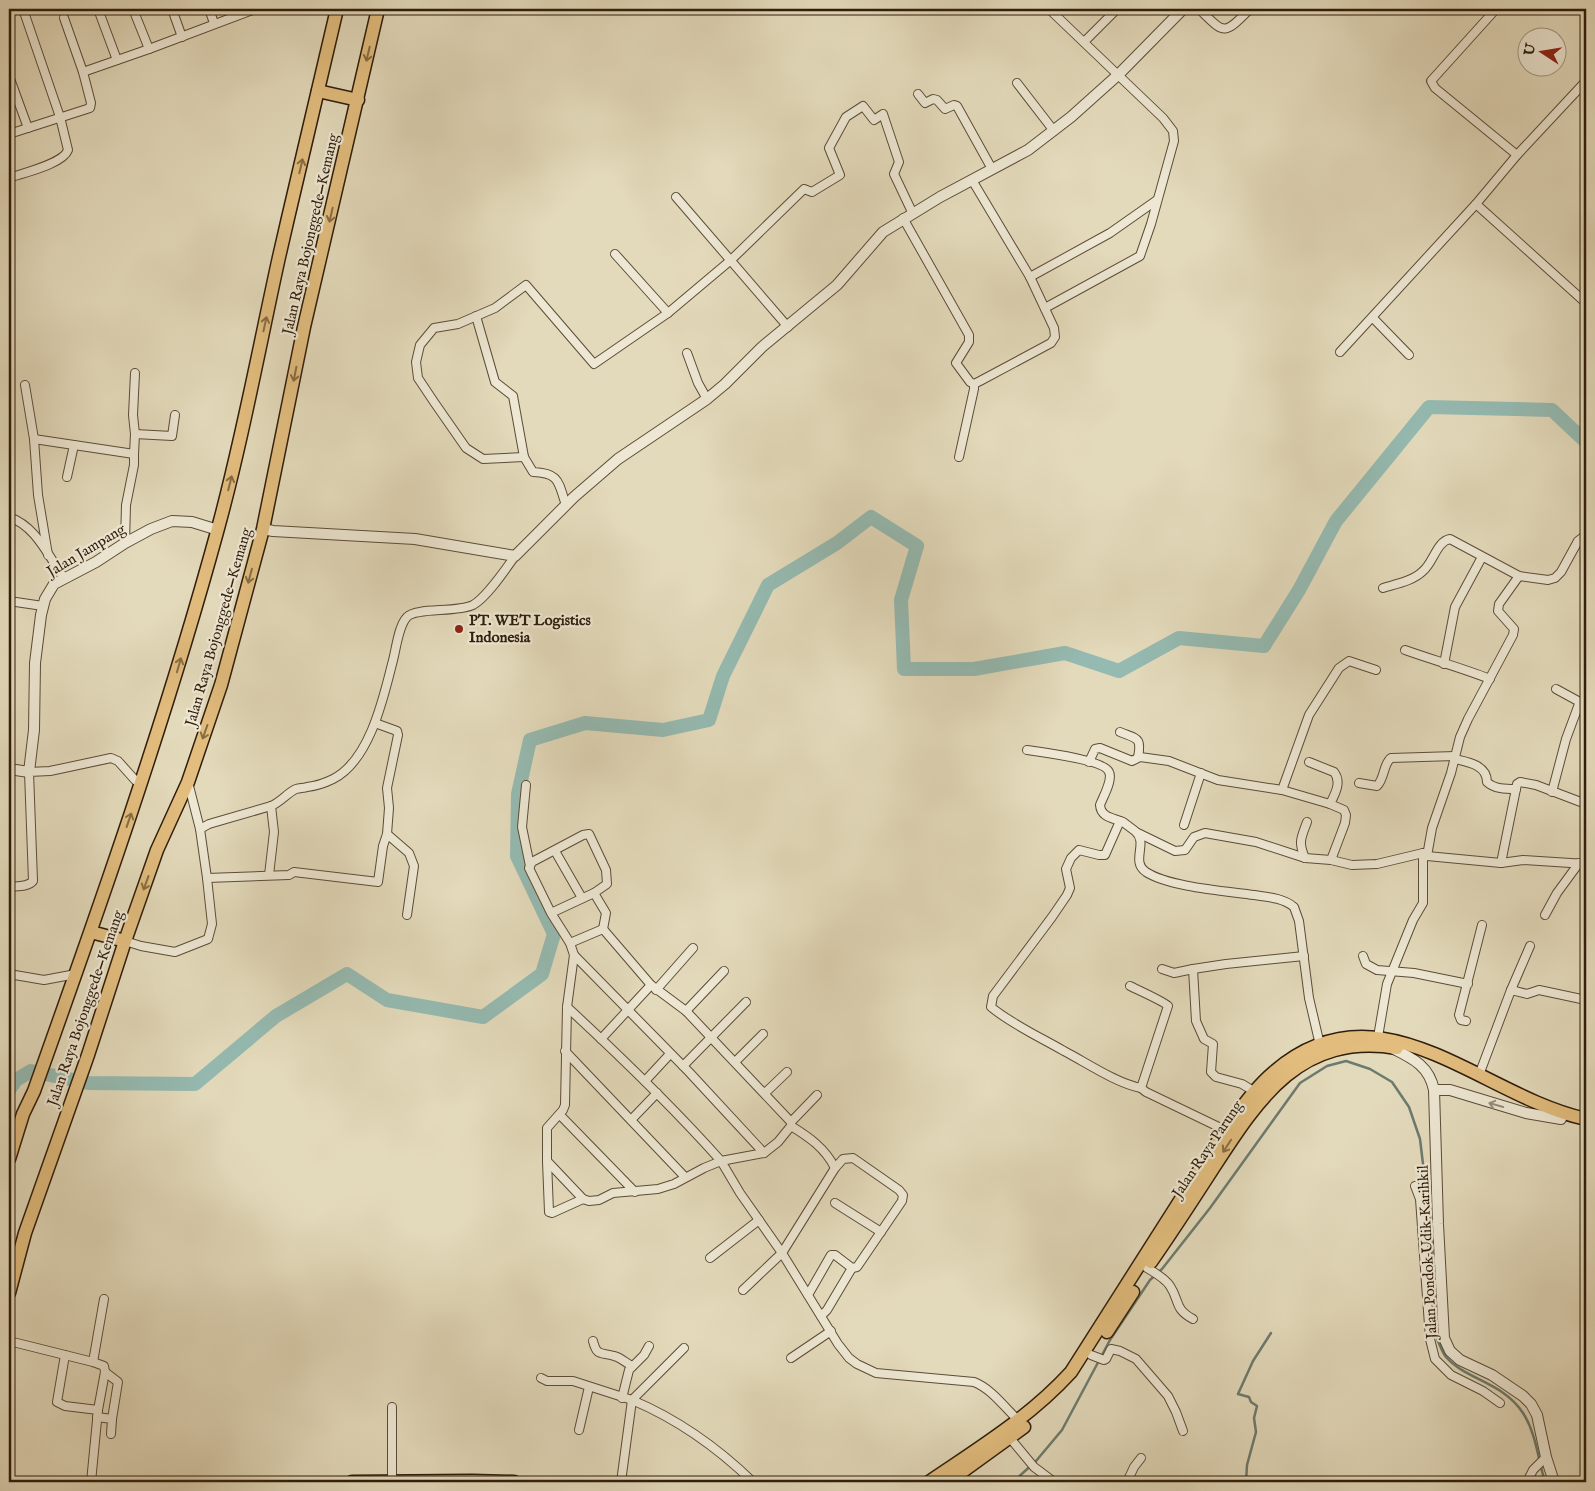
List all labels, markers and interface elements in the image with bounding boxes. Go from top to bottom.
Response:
north arrow [1518,28,1568,78]
text: U [1520,41,1541,58]
one-way arrow [363,46,372,62]
street label: Jalan Raya Bojonggede—Kemang [278,131,343,339]
one-way arrow [297,158,306,174]
one-way arrow [326,207,335,223]
one-way arrow [261,317,270,333]
one-way arrow [290,365,299,381]
one-way arrow [225,475,235,491]
street label: Jalan Jampang [42,519,130,582]
street label: Jalan Raya Bojonggede—Kemang [180,525,256,731]
one-way arrow [245,567,254,583]
place label: PT. WET Logistics Indonesia [469,611,591,647]
marker: PT. WET Logistics Indonesia [453,623,465,635]
one-way arrow [175,657,185,673]
one-way arrow [200,724,209,739]
one-way arrow [125,812,135,828]
one-way arrow [140,875,150,891]
street label: Jalan Raya Bojonggede—Kemang [42,907,128,1110]
street label: Jalan Raya Parung [1167,1096,1247,1203]
one-way arrow [1489,1099,1505,1109]
one-way arrow [1222,1139,1232,1153]
street label: Jalan Pondok Udik–Karihkil [1413,1164,1442,1341]

